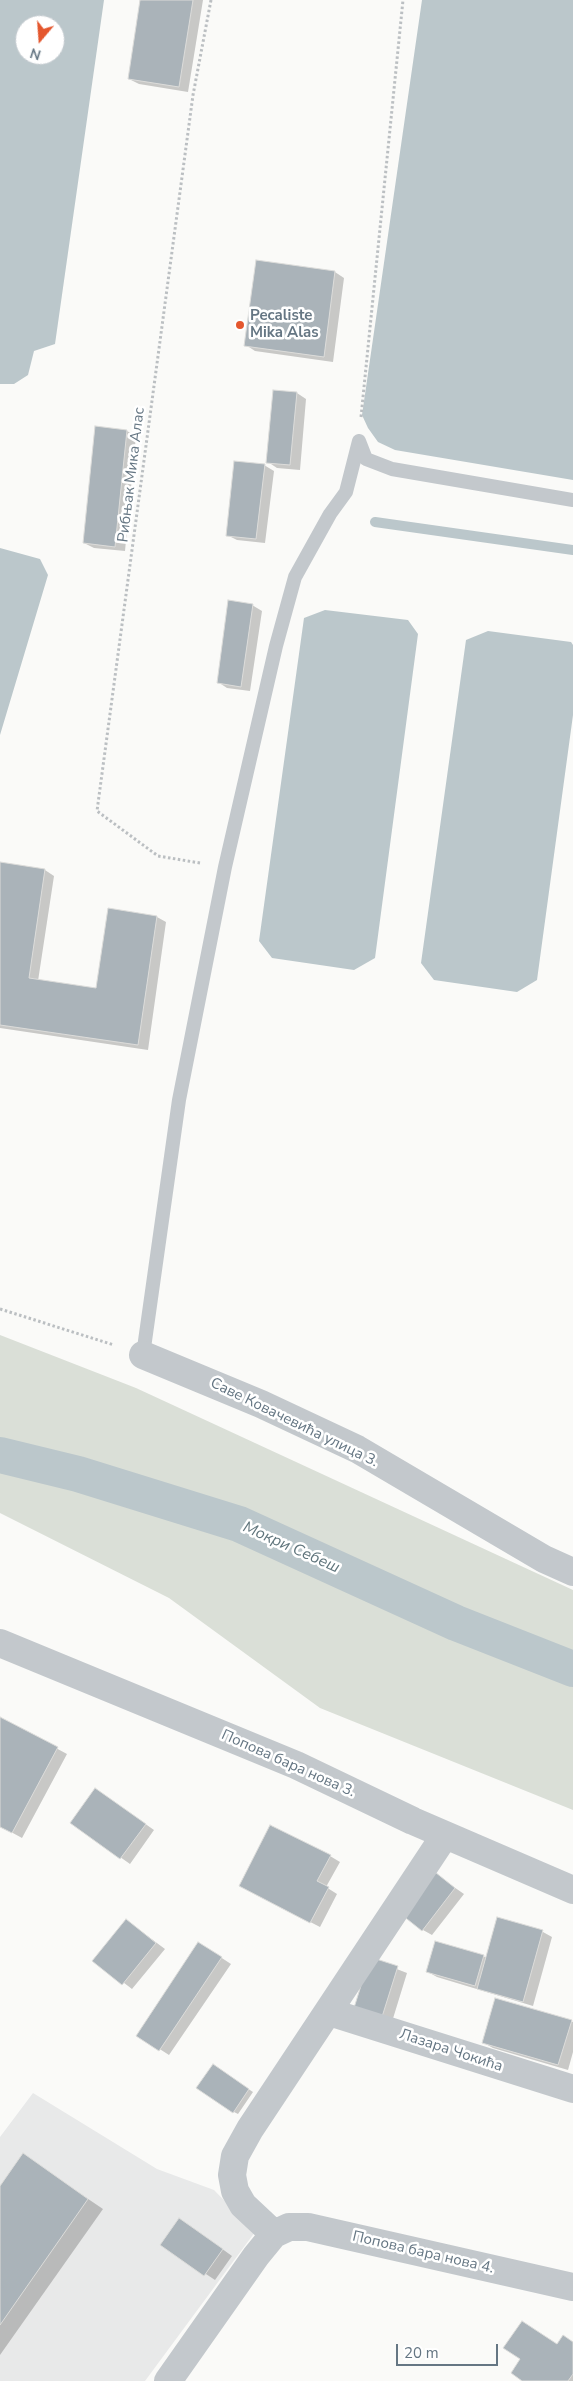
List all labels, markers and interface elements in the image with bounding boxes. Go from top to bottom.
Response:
north arrow [15,15,65,65]
text: N [28,43,43,64]
place label: Pecaliste Mika Alas [250,307,319,342]
marker: Pecaliste Mika Alas [234,319,246,331]
street label: Рибњак Мика Алас [115,407,149,543]
street label: Саве Ковачевића улица 3. [207,1374,381,1472]
water label: Мокри Себеш [240,1518,342,1578]
street label: Попова бара нова 3. [218,1726,358,1802]
street label: Лазара Чокића [397,2026,505,2076]
street label: Попова бара нова 4. [351,2228,495,2278]
scale bar [398,2334,500,2366]
text: 20 m [404,2343,439,2363]

